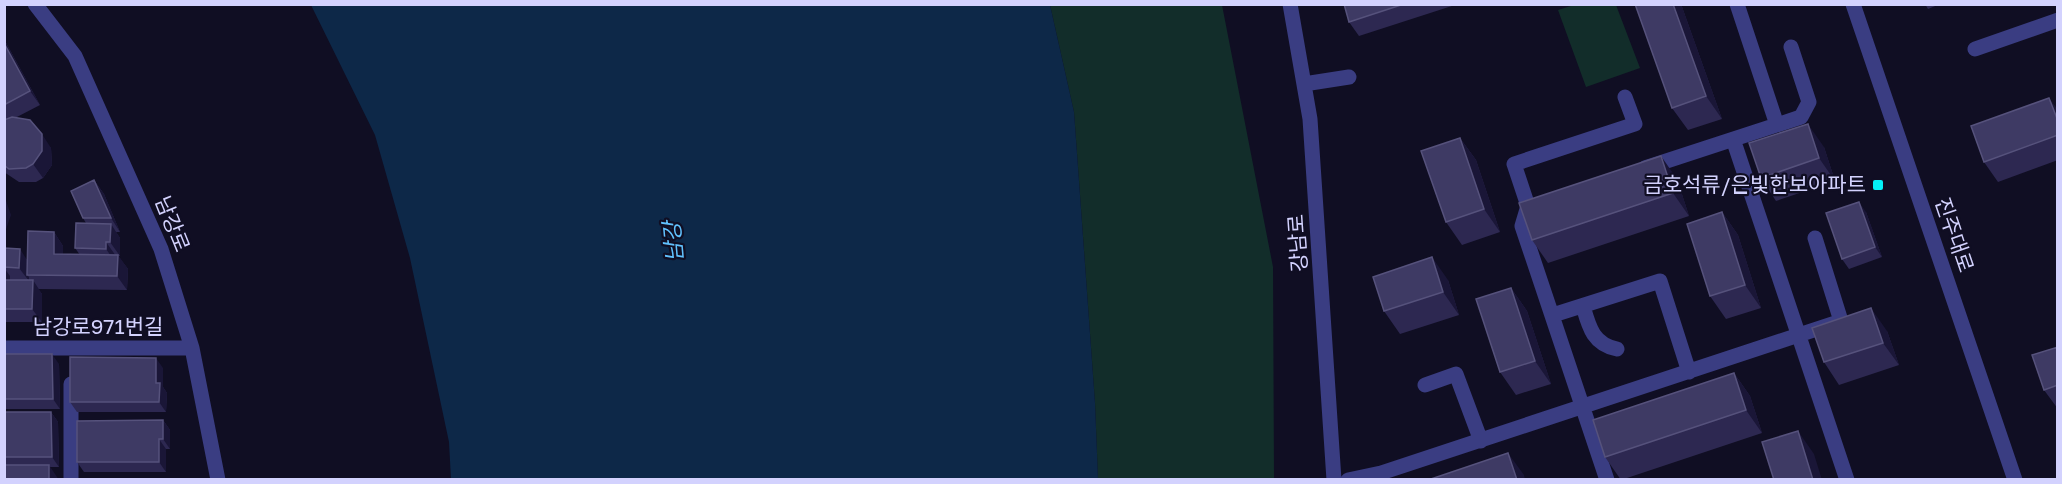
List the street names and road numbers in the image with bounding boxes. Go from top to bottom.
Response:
street label: 남강로 [150,192,196,255]
street label: 진주대로 [1930,194,1980,275]
street label: 강남로 [1282,213,1312,273]
street label: 남강로971번길 [33,313,163,339]

